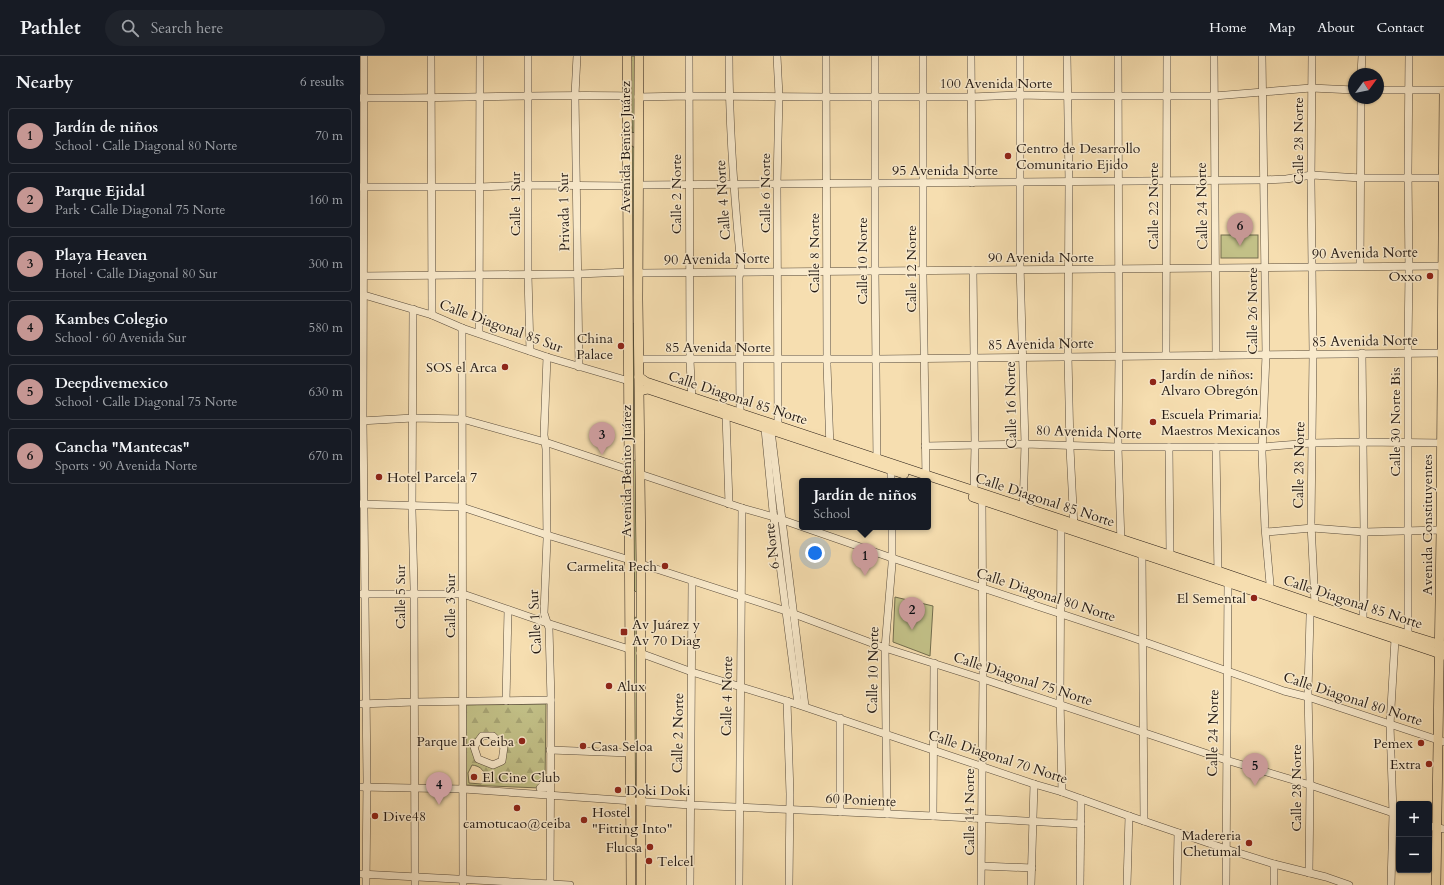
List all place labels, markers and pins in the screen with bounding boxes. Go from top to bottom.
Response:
place label: Centro de Desarrollo Comunitario Ejido [1016,139,1141,174]
marker: Centro de Desarrollo Comunitario Ejido [1003,151,1013,161]
pin: 6 [1227,213,1253,246]
place label: Oxxo [1388,267,1422,286]
marker: Oxxo [1425,271,1435,281]
place label: China Palace [576,329,613,364]
marker: China Palace [616,341,626,351]
place label: SOS el Arca [426,358,497,377]
marker: SOS el Arca [500,362,510,372]
place label: Jardín de niños: Alvaro Obregón [1159,365,1259,400]
marker: Jardín de niños: Alvaro Obregón [1148,377,1158,387]
place label: Escuela Primaria. Maestros Mexicanos [1161,405,1280,440]
marker: Escuela Primaria. Maestros Mexicanos [1148,417,1158,427]
pin: 3 [589,422,615,455]
place label: Hotel Parcela 7 [387,468,477,487]
marker: Hotel Parcela 7 [374,472,384,482]
pin: 1 [852,543,878,576]
place label: Carmelita Pech [567,557,657,576]
marker: Carmelita Pech [660,561,670,571]
place label: El Semental [1176,589,1246,608]
marker: El Semental [1249,593,1259,603]
pin: 2 [899,597,925,630]
place label: Av Juárez y Av 70 Diag [632,615,701,650]
marker: Av Juárez y Av 70 Diag [619,627,629,637]
place label: Alux [617,677,645,696]
marker: Alux [604,681,614,691]
place label: Parque La Ceiba [416,732,514,751]
place label: Pemex [1373,734,1413,753]
marker: Parque La Ceiba [517,736,527,746]
place label: Casa Seloa [591,737,653,756]
marker: Pemex [1416,738,1426,748]
marker: Casa Seloa [578,741,588,751]
pin: 5 [1242,753,1268,786]
place label: Extra [1390,755,1421,774]
marker: Extra [1424,759,1434,769]
place label: El Cine Club [482,768,560,787]
pin: 4 [426,772,452,805]
marker: El Cine Club [469,772,479,782]
place label: Doki Doki [626,781,691,800]
marker: Doki Doki [613,785,623,795]
marker: camotucao@ceiba [512,803,522,813]
place label: Hostel "Fitting Into" [592,803,672,838]
place label: Dive48 [383,807,426,826]
marker: Dive48 [370,811,380,821]
place label: camotucao@ceiba [463,814,571,833]
marker: Hostel "Fitting Into" [579,815,589,825]
place label: Madereria Chetumal [1181,826,1241,861]
place label: Flucsa [606,838,642,857]
marker: Madereria Chetumal [1244,838,1254,848]
marker: Flucsa [645,842,655,852]
place label: Telcel [657,852,694,871]
marker: Telcel [644,856,654,866]

